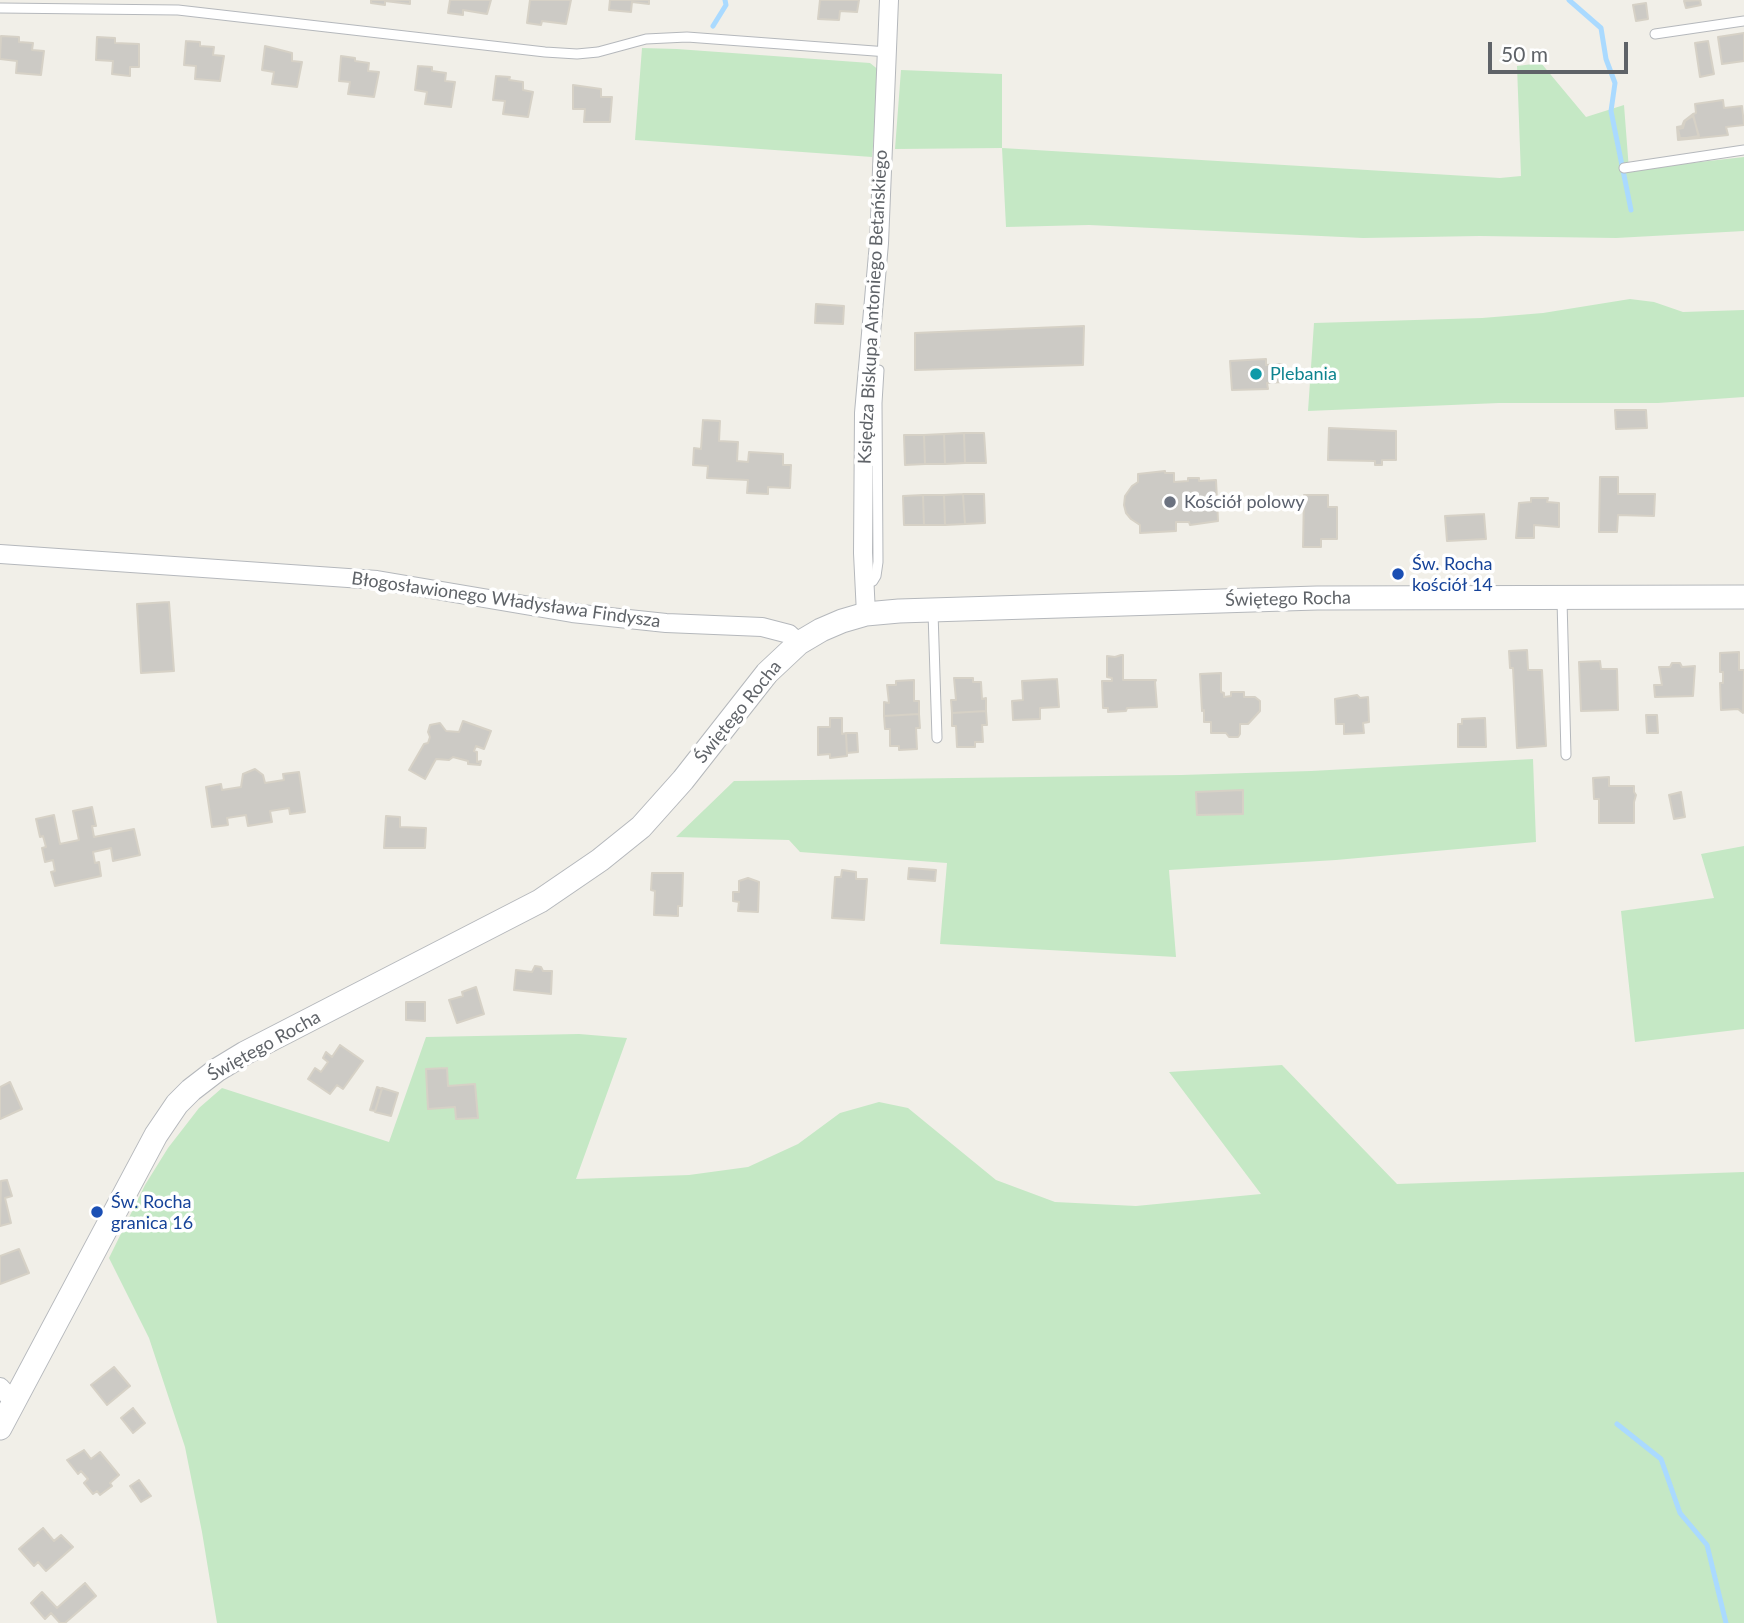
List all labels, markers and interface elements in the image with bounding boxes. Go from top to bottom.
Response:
scale bar [1492,28,1632,72]
text: 50 m [1501,41,1548,66]
street label: Księdza Biskupa Antoniego Betańskiego [854,149,892,465]
place label: Plebania [1270,363,1337,385]
marker: Plebania [1248,366,1264,382]
place label: Kościół polowy [1184,491,1305,513]
marker: Kościół polowy [1162,494,1178,510]
place label: Św. Rocha kościół 14 [1412,553,1493,596]
marker: Św. Rocha kościół 14 [1390,566,1406,582]
street label: Błogosławionego Władysława Findysza [350,568,662,632]
street label: Świętego Rocha [1225,587,1351,611]
street label: Świętego Rocha [690,656,786,768]
street label: Świętego Rocha [204,1006,324,1086]
place label: Św. Rocha granica 16 [111,1191,193,1234]
marker: Św. Rocha granica 16 [89,1204,105,1220]

